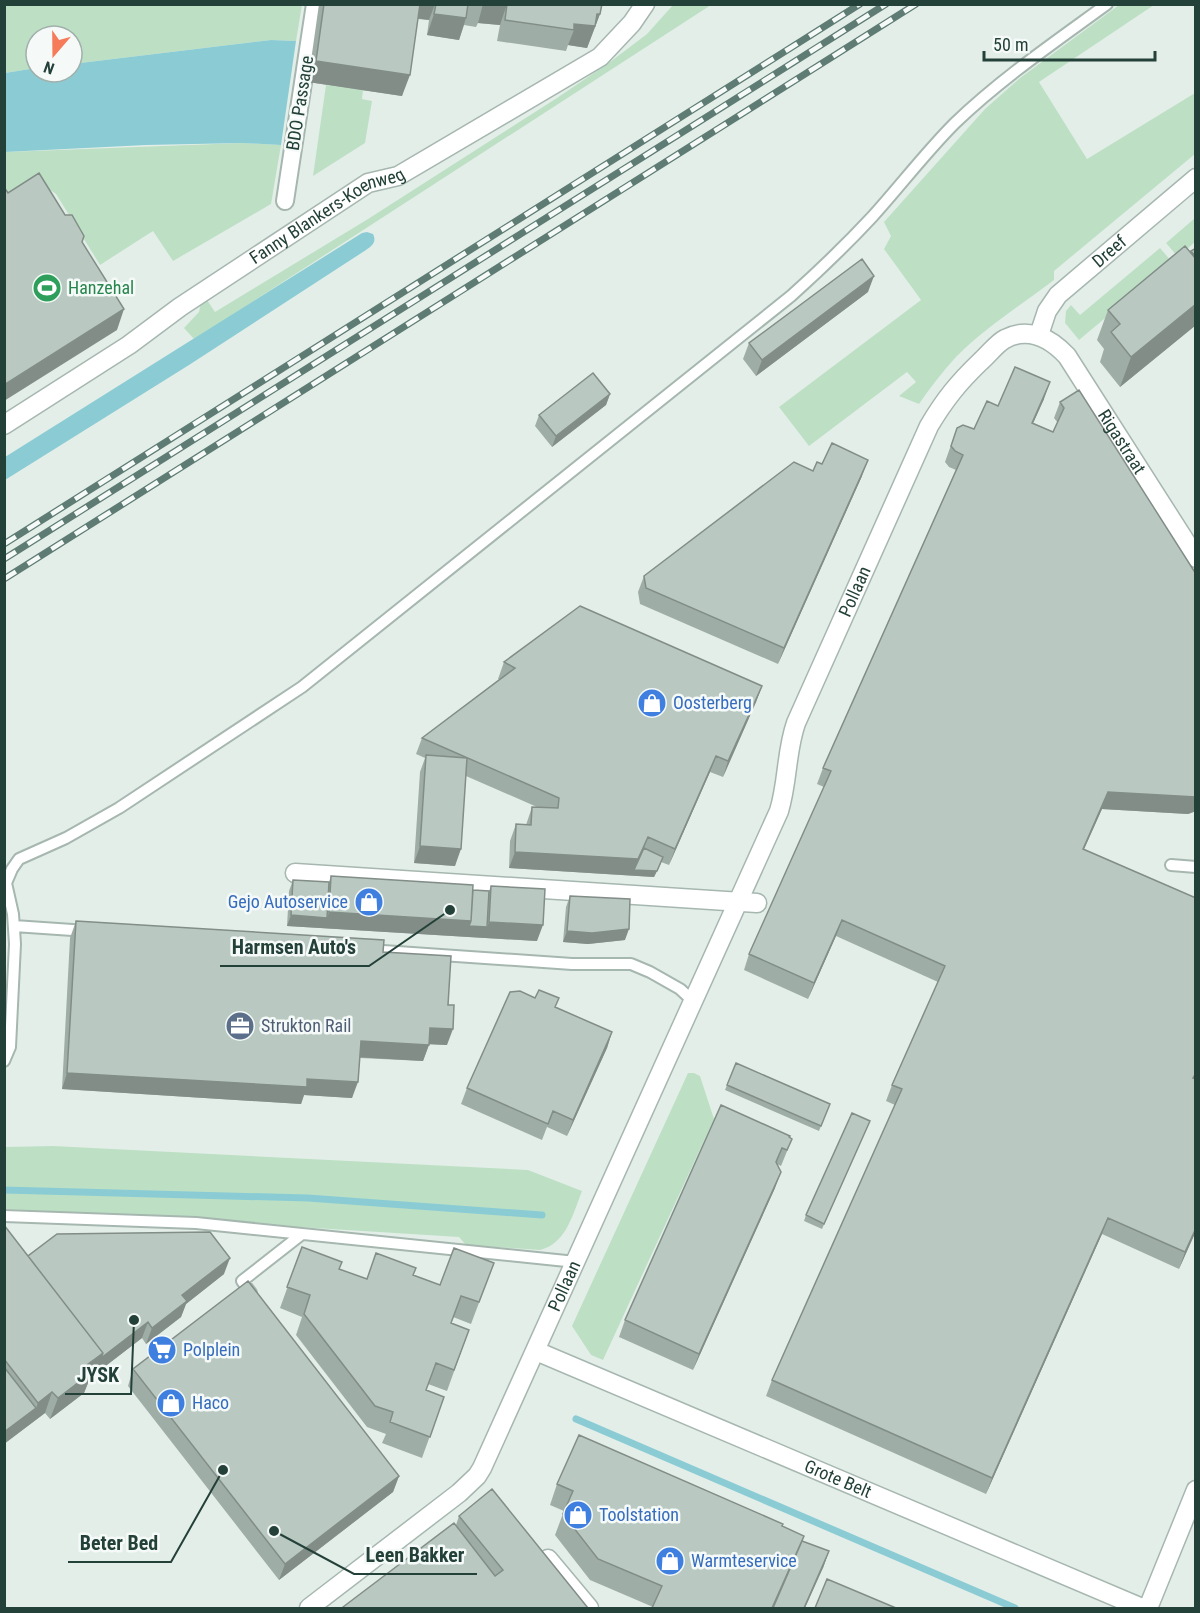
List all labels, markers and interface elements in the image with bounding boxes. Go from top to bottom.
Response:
north arrow [24,24,84,84]
scale bar [984,24,1155,62]
text: 50 m [993,34,1028,55]
street label: BDO Passage [282,54,317,152]
text: N [41,57,57,78]
street label: Fanny Blankers-Koenweg [245,163,409,268]
street label: Dreef [1088,231,1131,271]
sports icon: Hanzehal [31,272,63,304]
place label: Hanzehal [68,277,134,298]
street label: Rigastraat [1094,405,1151,478]
street label: Pollaan [834,563,875,620]
shop icon: Oosterberg [636,687,668,719]
place label: Oosterberg [673,692,752,713]
shop icon: Gejo Autoservice [353,886,385,918]
place label: Gejo Autoservice [228,891,348,912]
callout: Harmsen Auto's [220,928,369,966]
text: Harmsen Auto's [232,935,356,959]
office icon: Strukton Rail [224,1010,256,1042]
place label: Strukton Rail [261,1015,351,1036]
street label: Pollaan [543,1257,584,1314]
supermarket icon: Polplein [146,1334,178,1366]
place label: Polplein [183,1339,240,1360]
callout: JYSK [65,1356,131,1394]
text: JYSK [77,1363,120,1387]
shop icon: Haco [155,1387,187,1419]
place label: Haco [192,1392,229,1413]
street label: Grote Belt [802,1455,875,1502]
shop icon: Toolstation [562,1499,594,1531]
place label: Toolstation [599,1504,679,1525]
callout: Beter Bed [68,1524,171,1562]
text: Beter Bed [80,1531,158,1555]
callout: Leen Bakker [354,1536,477,1574]
text: Leen Bakker [366,1543,465,1567]
shop icon: Warmteservice [654,1545,686,1577]
place label: Warmteservice [691,1550,797,1571]

